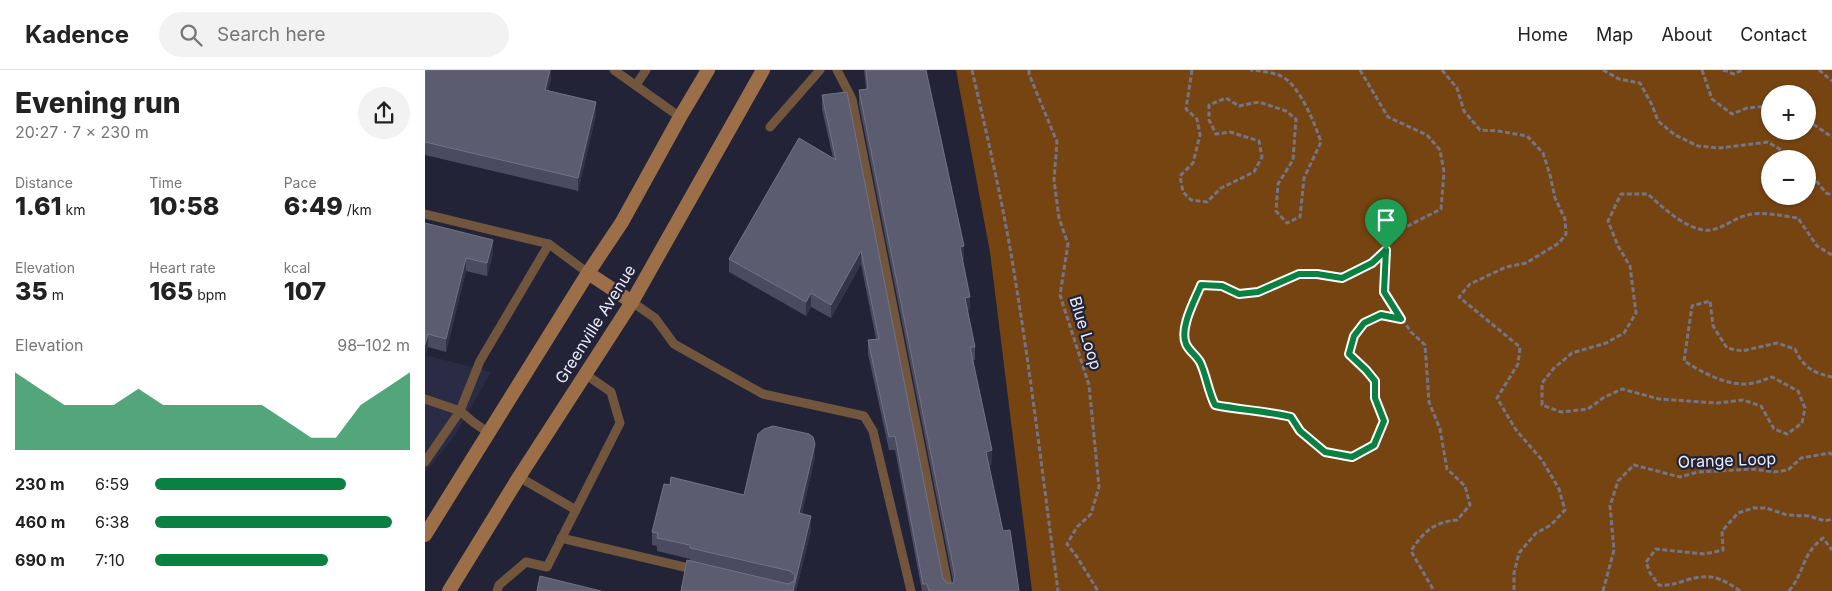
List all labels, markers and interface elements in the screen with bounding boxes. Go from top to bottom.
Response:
search box [159,12,509,57]
text: Kadence [25,20,129,49]
icon: search [177,21,205,49]
text: Search here [217,23,326,46]
text: Home [1518,24,1568,45]
text: Map [1596,24,1633,45]
text: About [1661,24,1712,45]
text: Contact [1740,24,1807,45]
map controls [1761,85,1816,205]
button: + [1761,85,1816,140]
text: Evening run [15,86,181,120]
button: share [358,87,410,139]
text: 20:27 · 7 × 230 m [15,122,149,142]
button: − [1761,150,1816,205]
text: Distance [15,174,73,191]
text: Time [149,174,182,191]
text: Pace [284,174,317,191]
text: 1.61 [15,191,62,221]
text: 10:58 [149,191,219,221]
text: 6:49 [284,191,343,221]
pin [1365,199,1407,250]
text: km [62,201,86,218]
text: /km [343,201,372,218]
icon: arrive [1372,206,1400,234]
text: Elevation [15,259,75,276]
text: Heart rate [149,259,216,276]
text: kcal [284,259,310,276]
street label: Greenville Avenue [550,261,640,387]
text: 35 [15,276,48,306]
text: 165 [149,276,193,306]
text: 107 [284,276,326,306]
text: m [48,286,64,303]
text: bpm [193,286,227,303]
street label: Blue Loop [1065,294,1107,372]
text: Elevation [15,335,84,355]
text: 98–102 m [337,335,410,355]
street label: Orange Loop [1677,448,1777,472]
text: 230 m [15,474,65,494]
text: 6:59 [95,474,129,494]
text: 460 m [15,512,65,532]
text: 6:38 [95,512,129,532]
text: 690 m [15,550,65,570]
text: 7:10 [95,550,125,570]

